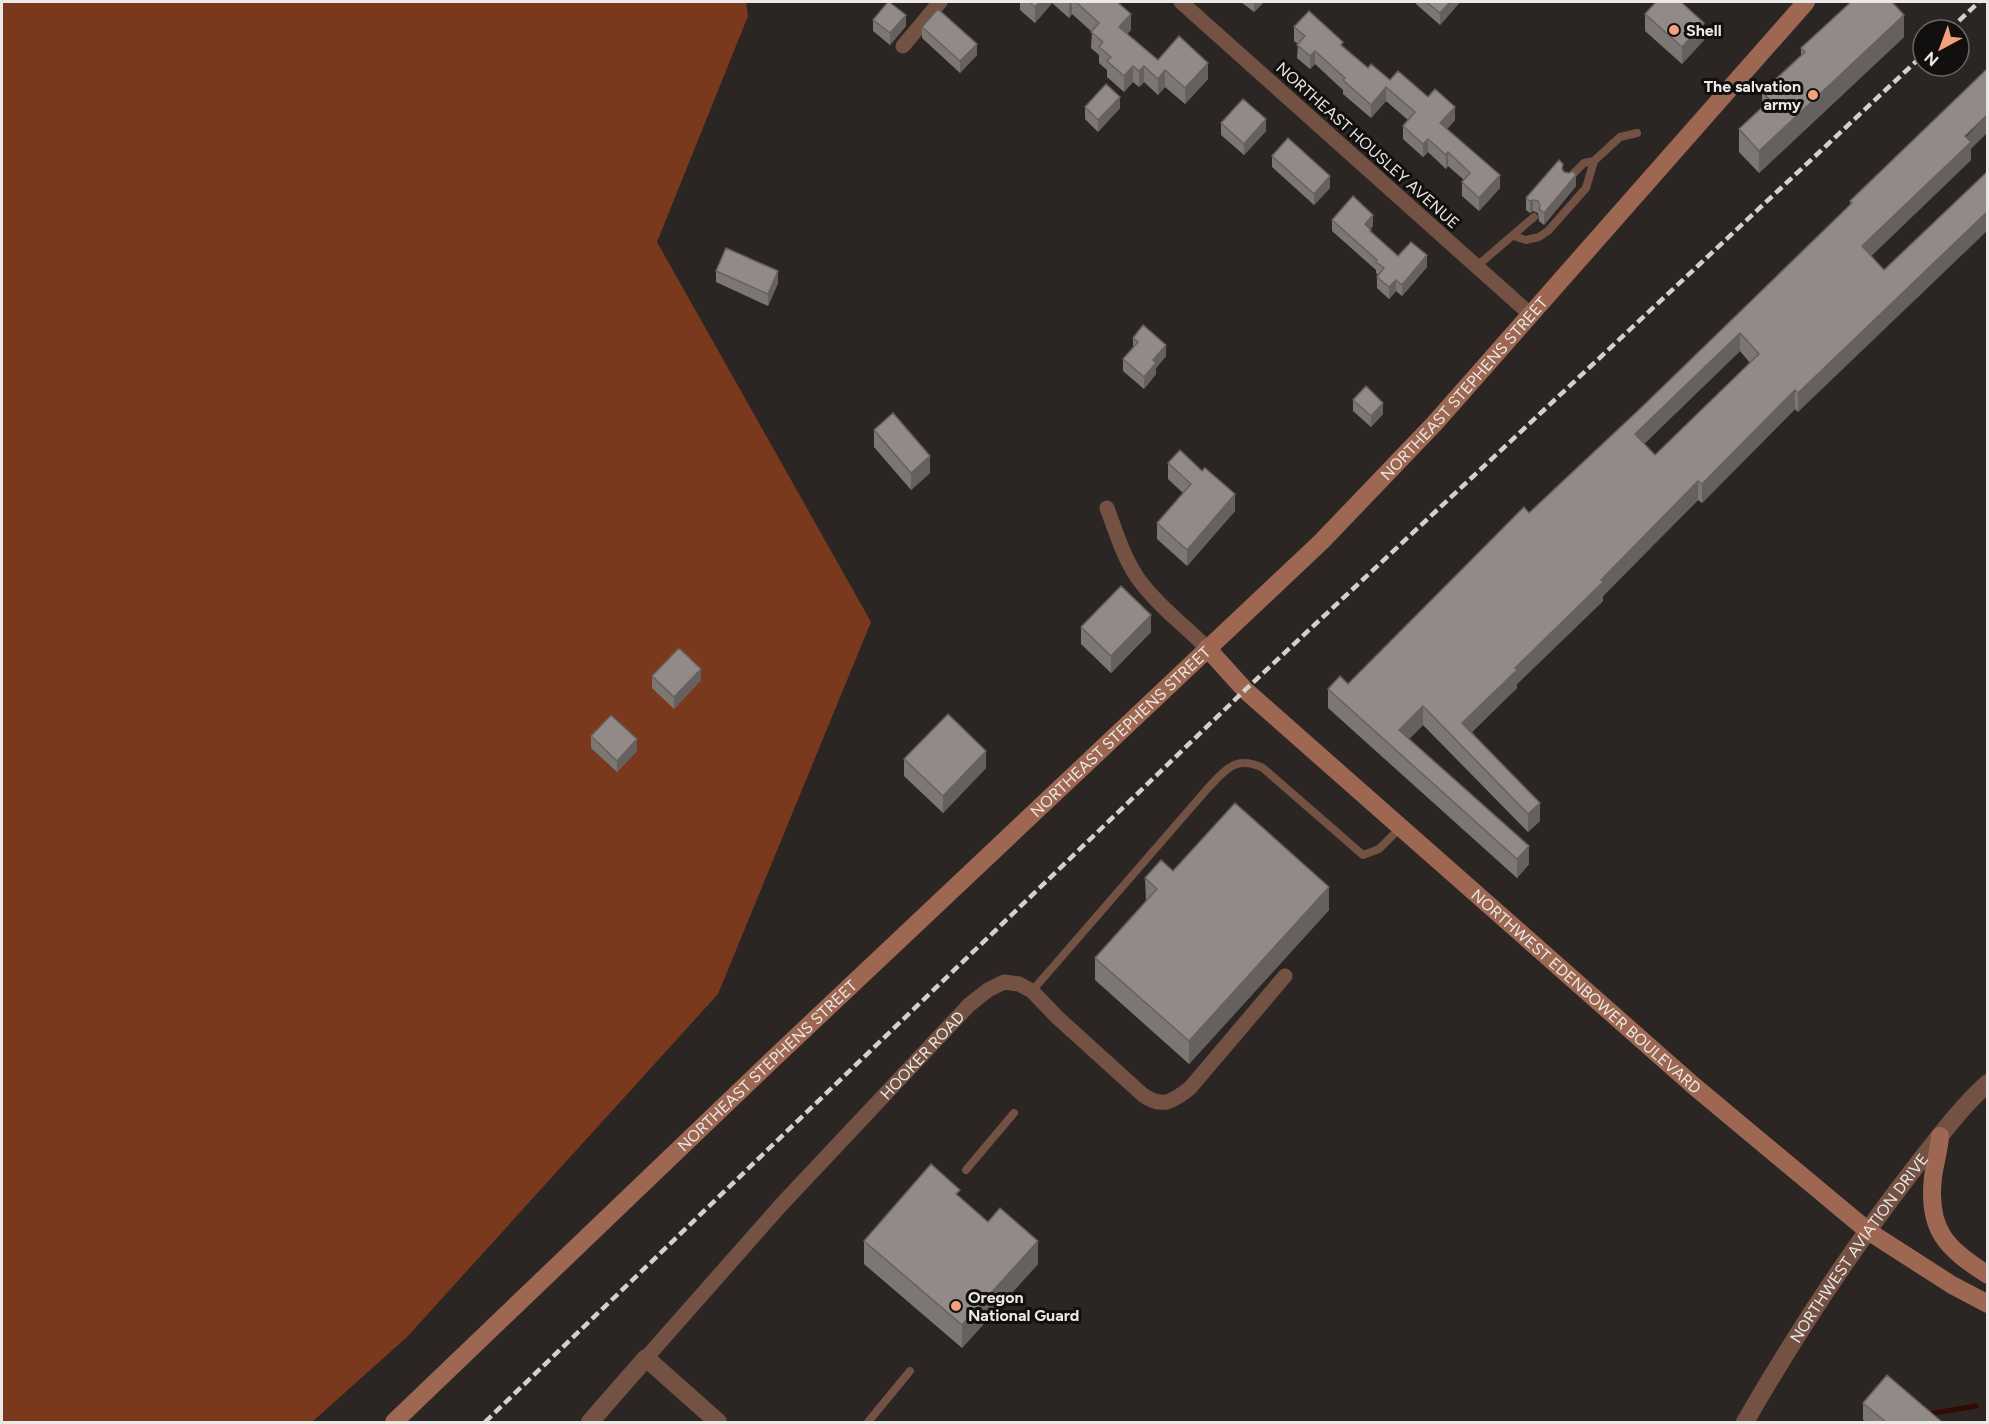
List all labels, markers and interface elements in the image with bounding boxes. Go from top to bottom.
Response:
north arrow [1911,18,1971,78]
place label: Shell [1686,21,1722,40]
marker: Shell [1667,23,1681,37]
text: N [1921,48,1942,70]
street label: NORTHEAST HOUSLEY AVENUE [1272,58,1463,233]
place label: The salvation army [1704,77,1802,114]
marker: The salvation army [1806,88,1820,102]
street label: NORTHEAST STEPHENS STREET [1377,293,1552,484]
street label: NORTHEAST STEPHENS STREET [1027,642,1214,821]
street label: NORTHWEST EDENBOWER BOULEVARD [1467,885,1705,1098]
street label: NORTHEAST STEPHENS STREET [674,976,861,1155]
street label: HOOKER ROAD [876,1007,969,1103]
street label: NORTHWEST AVIATION DRIVE [1786,1150,1932,1346]
place label: Oregon National Guard [968,1288,1079,1325]
marker: Oregon National Guard [949,1299,963,1313]

